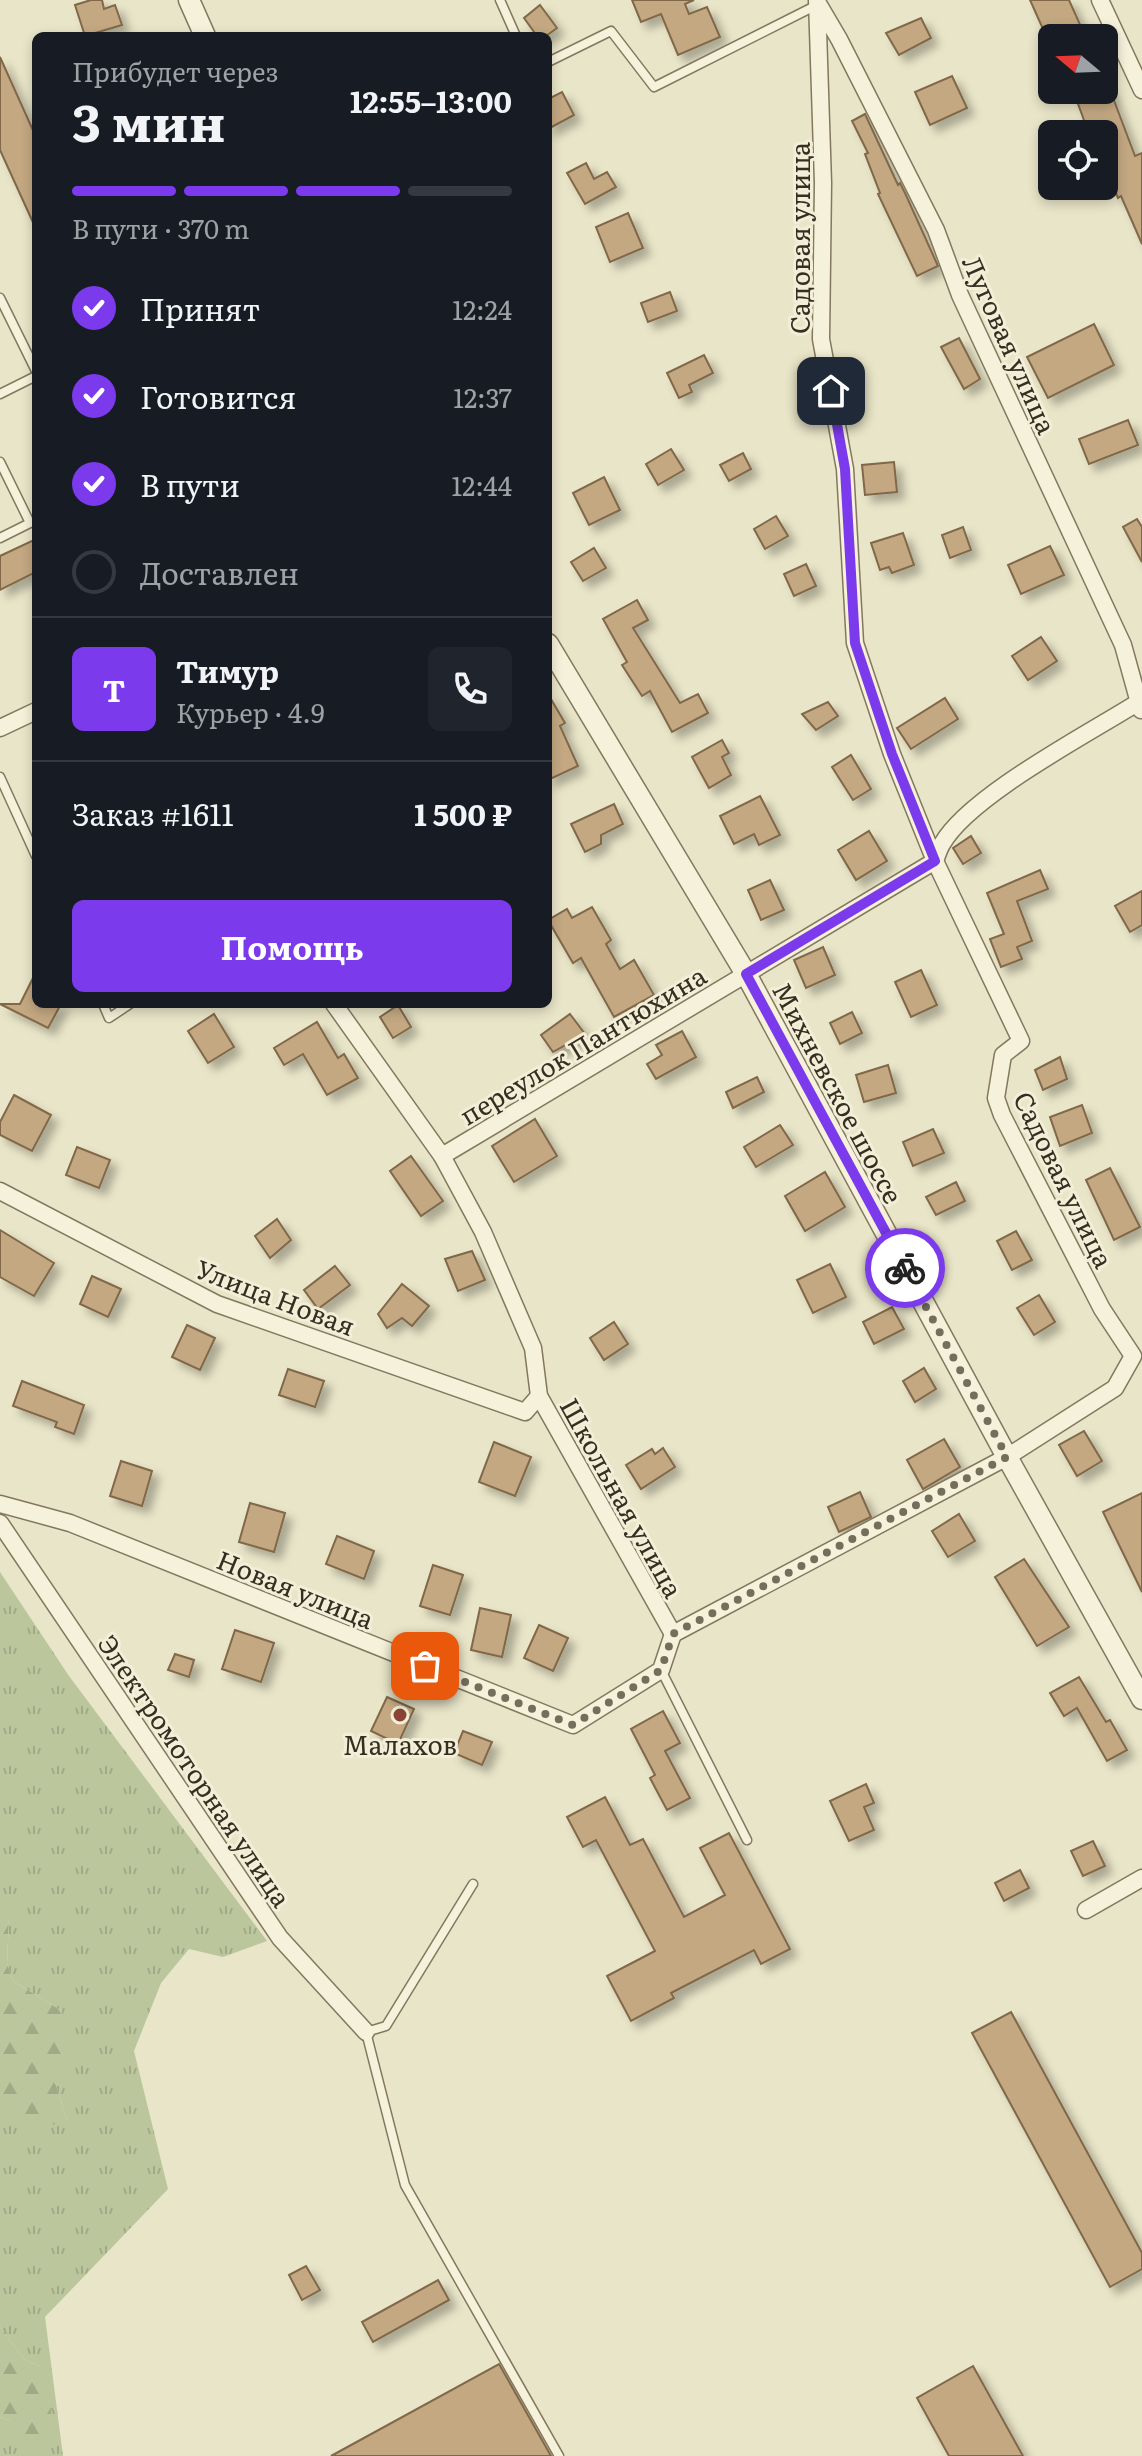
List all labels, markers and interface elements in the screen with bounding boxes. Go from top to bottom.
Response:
north arrow [1038,24,1118,104]
map controls [1038,24,1118,200]
text: Прибудет через [72,51,278,90]
text: 12:55–13:00 [350,78,512,122]
text: 3 мин [72,81,226,158]
button: locate [1038,120,1118,200]
street label: Садовая улица [779,142,818,334]
text: В пути · 370 m [72,208,250,247]
street label: Луговая улица [954,249,1068,439]
icon: check [72,286,116,330]
text: Принят [140,286,260,330]
text: 12:24 [452,289,512,328]
pin [797,357,865,425]
icon: home [809,369,853,413]
icon: check [72,374,116,418]
text: Готовится [140,374,296,418]
text: 12:37 [453,377,512,416]
icon: check [72,462,116,506]
text: В пути [140,462,240,506]
text: 12:44 [451,465,512,504]
text: Доставлен [140,550,299,594]
button: phone [428,647,512,731]
text: Тимур [176,648,279,692]
text: Т [103,667,125,711]
text: Курьер · 4.9 [176,692,325,731]
text: Заказ #1611 [72,791,234,835]
text: 1 500 ₽ [414,791,512,835]
button: Помощь [72,900,512,992]
street label: переулок Пантюхина [451,955,713,1133]
street label: Михневское шоссе [764,974,914,1210]
street label: Садовая улица [1005,1084,1125,1274]
courier [865,1228,945,1308]
icon: bike [883,1246,927,1290]
street label: Улица Новая [191,1248,361,1344]
street label: Школьная улица [552,1390,694,1604]
street label: Новая улица [212,1539,380,1637]
street label: Электромоторная улица [90,1626,302,1914]
pin [391,1632,459,1700]
icon: bag [403,1644,447,1688]
marker: Малахов [391,1706,409,1724]
place label: Малахов [343,1724,457,1763]

